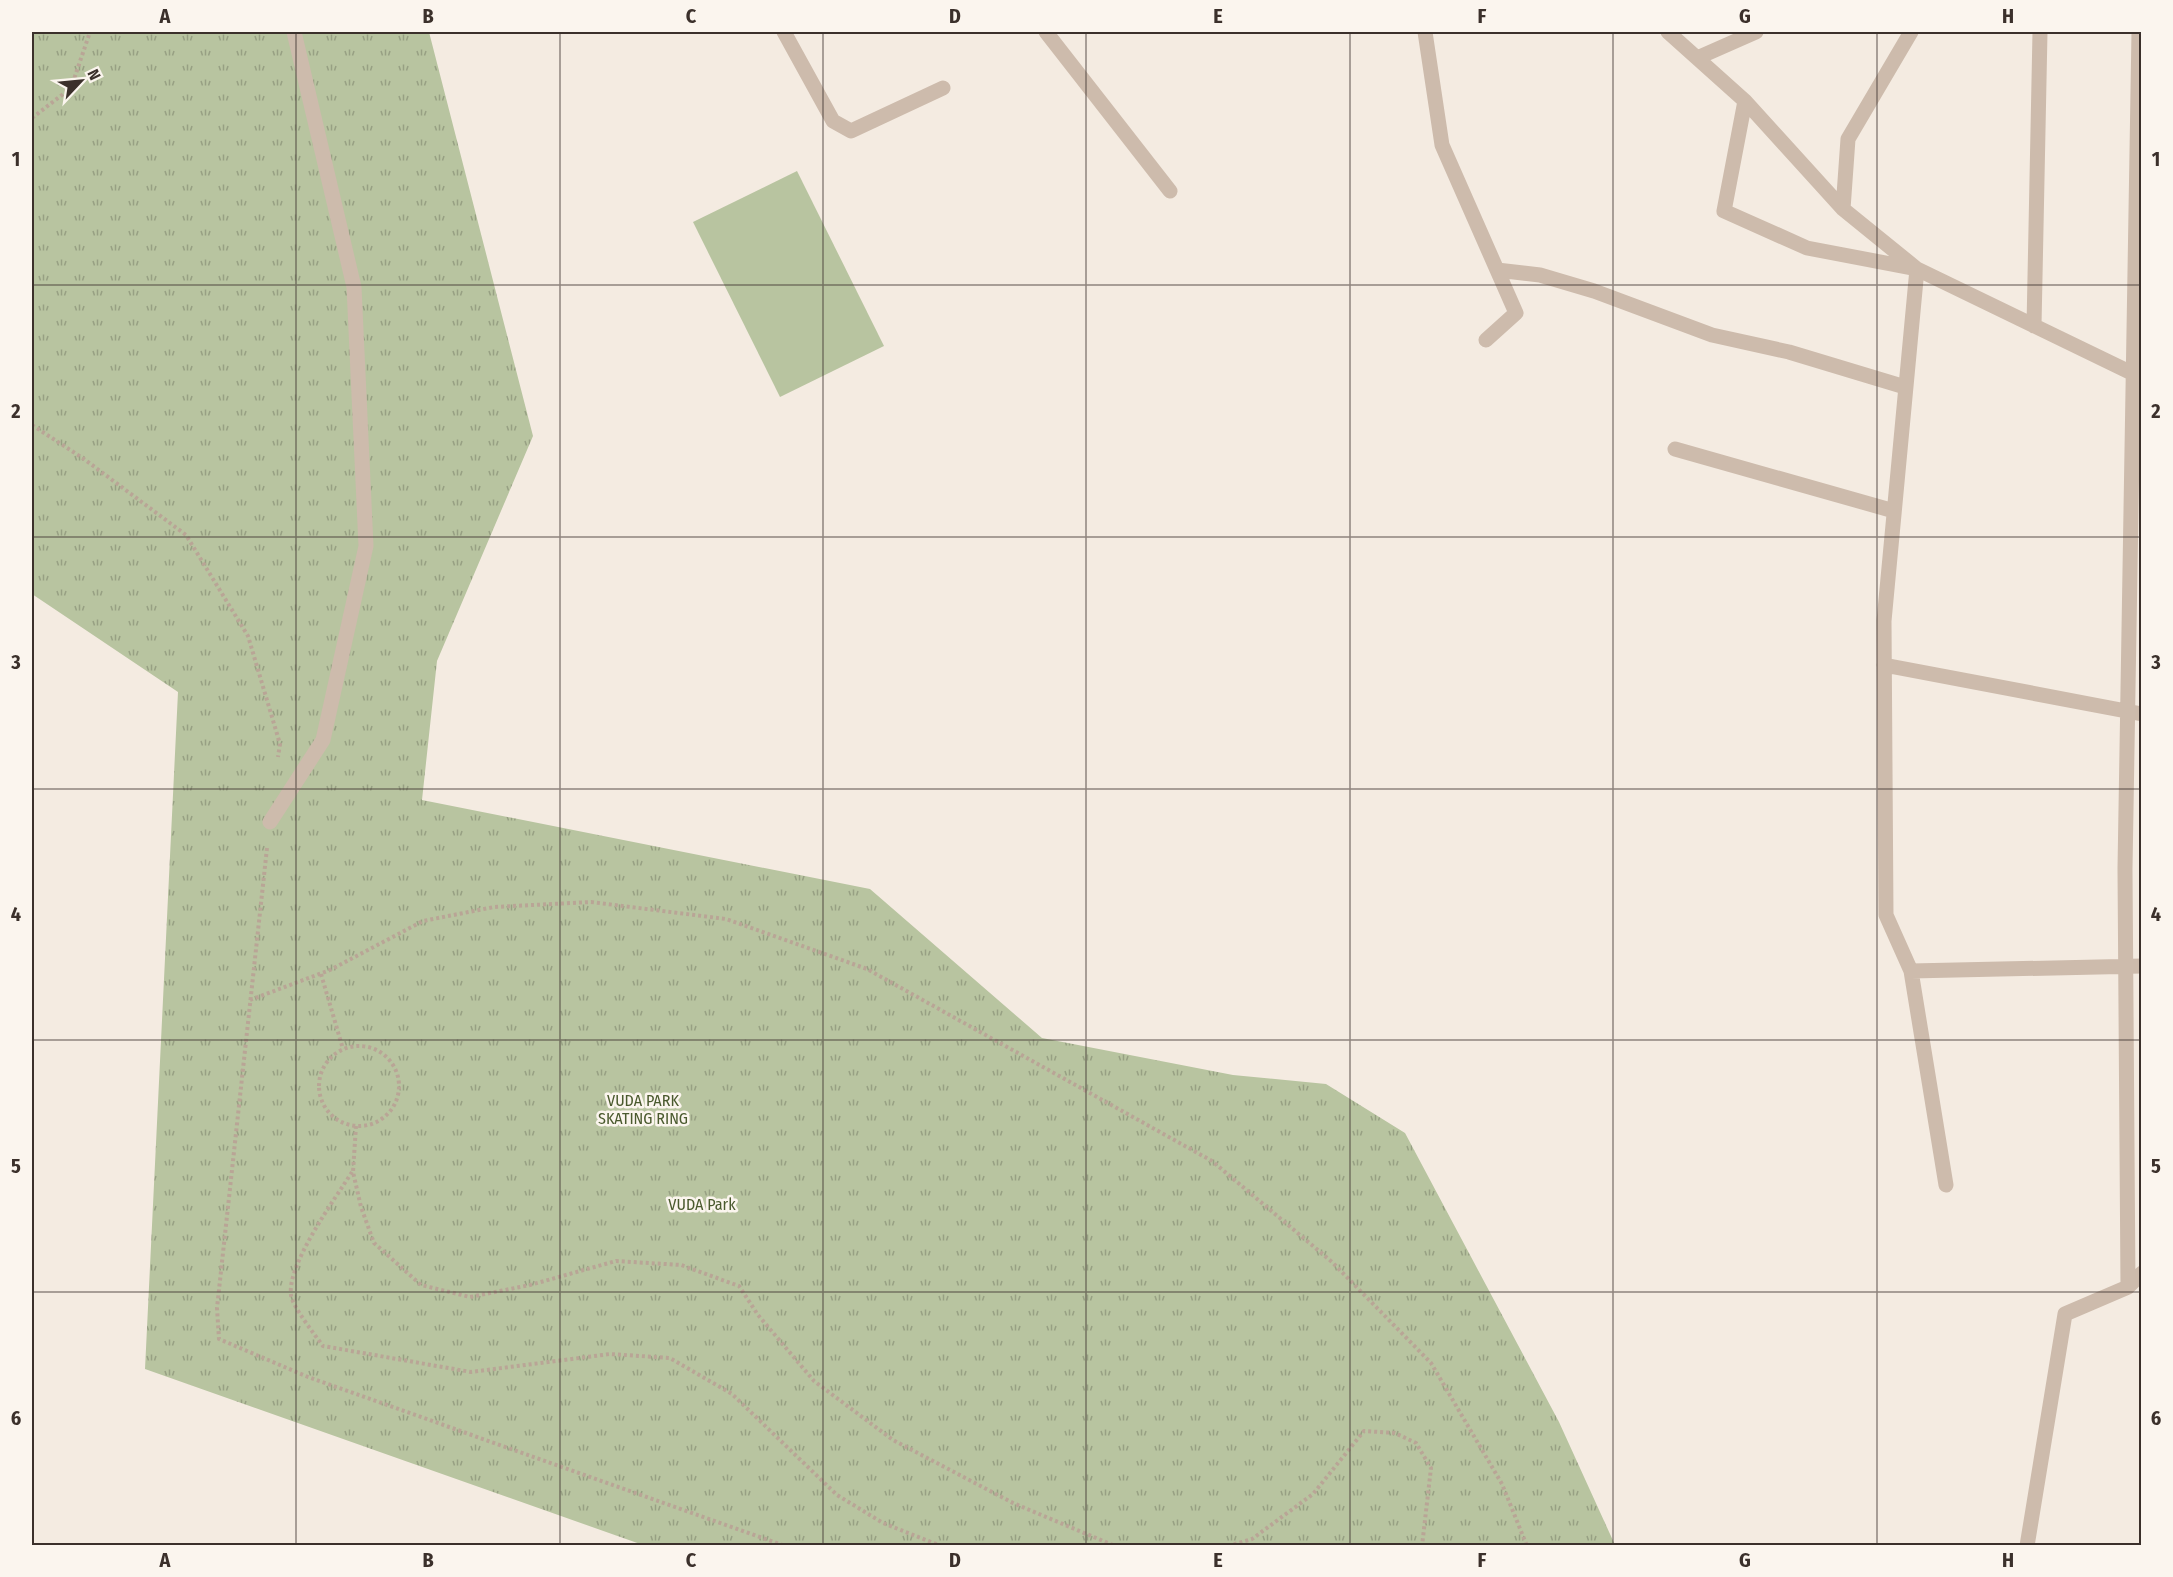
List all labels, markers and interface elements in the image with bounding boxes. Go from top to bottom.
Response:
text: A [159,4,172,28]
text: B [422,4,434,28]
text: C [686,4,697,28]
text: D [949,4,961,28]
text: E [1213,4,1223,28]
text: F [1478,4,1487,28]
text: G [1739,4,1751,28]
text: H [2002,4,2014,28]
north arrow [51,51,111,111]
text: N [83,66,105,83]
text: 1 [12,147,20,171]
text: 1 [2152,147,2160,171]
text: 2 [10,399,21,423]
text: 2 [2150,399,2161,423]
text: 3 [10,650,21,674]
text: 3 [2150,650,2161,674]
text: 4 [11,902,21,926]
text: 4 [2151,902,2161,926]
park label: VUDA PARK SKATING RING [598,1091,688,1128]
text: 5 [11,1154,21,1178]
text: 5 [2151,1154,2161,1178]
park label: VUDA Park [668,1195,736,1214]
text: 6 [11,1406,21,1430]
text: 6 [2151,1406,2161,1430]
text: A [159,1548,172,1572]
text: B [422,1548,434,1572]
text: C [686,1548,697,1572]
text: D [949,1548,961,1572]
text: E [1213,1548,1223,1572]
text: F [1478,1548,1487,1572]
text: G [1739,1548,1751,1572]
text: H [2002,1548,2014,1572]

